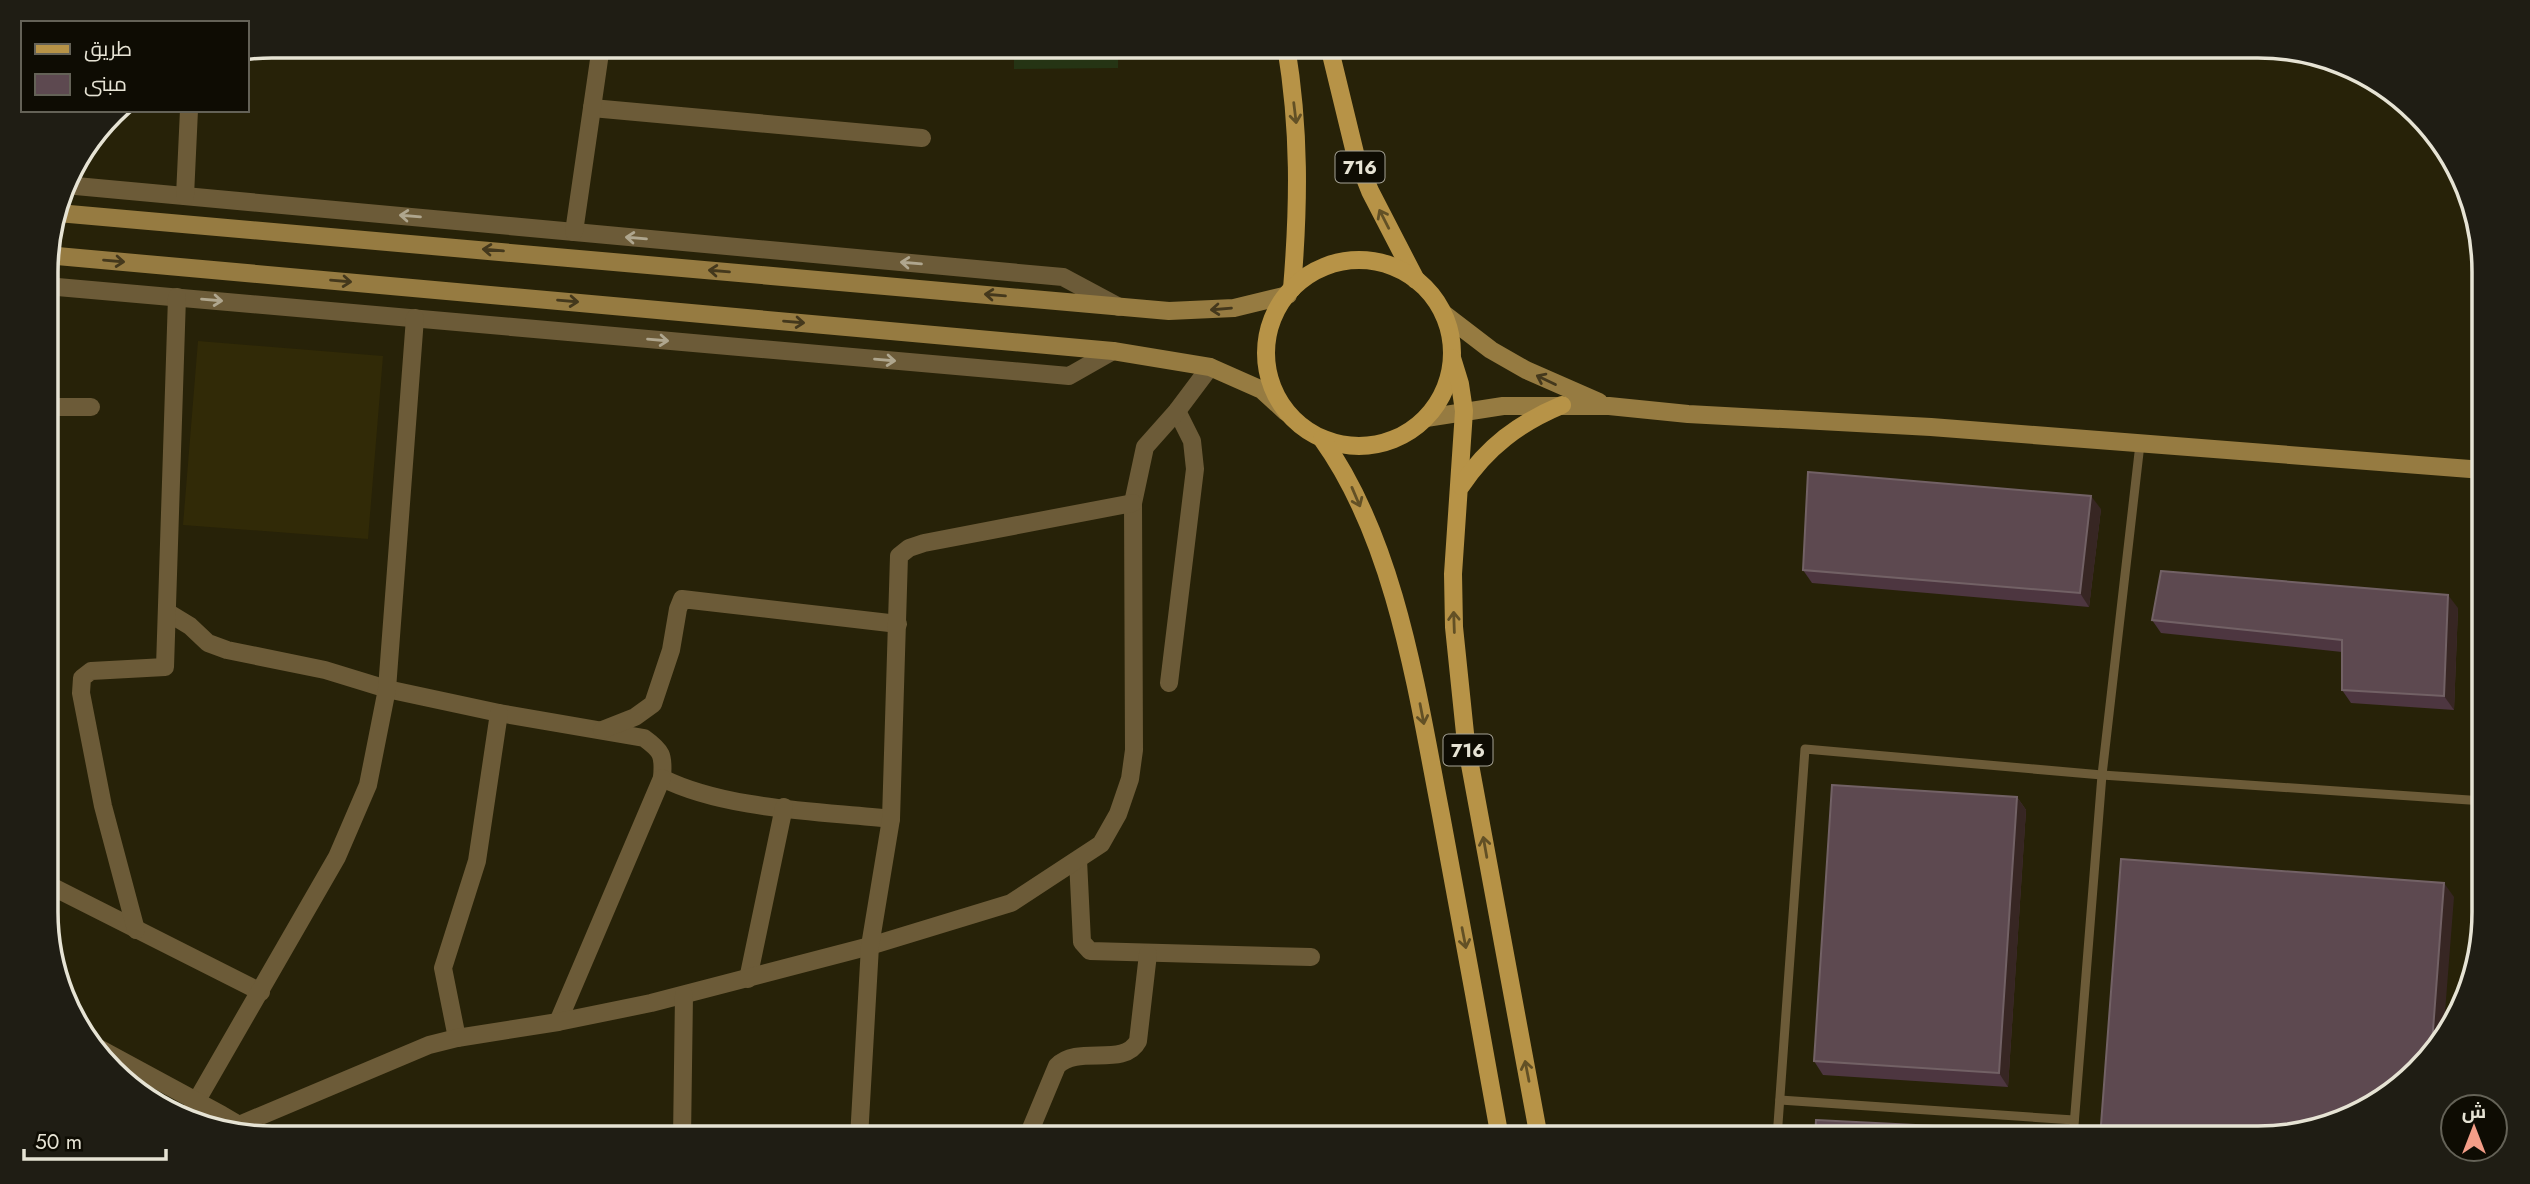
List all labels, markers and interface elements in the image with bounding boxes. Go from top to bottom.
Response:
legend [21,21,248,112]
text: طريق [84,34,132,64]
text: مبنى [84,69,127,99]
one-way arrow [1289,101,1302,124]
road number: 716 [1336,152,1384,182]
one-way arrow [399,209,421,222]
one-way arrow [1377,209,1390,230]
one-way arrow [625,231,648,244]
one-way arrow [482,243,504,256]
one-way arrow [103,255,125,268]
one-way arrow [901,256,923,269]
one-way arrow [708,264,731,277]
one-way arrow [329,275,352,288]
one-way arrow [984,289,1006,302]
one-way arrow [200,294,222,307]
one-way arrow [556,295,578,308]
one-way arrow [1211,303,1233,316]
one-way arrow [782,316,805,329]
one-way arrow [646,334,669,347]
one-way arrow [873,354,895,367]
one-way arrow [1536,372,1557,386]
one-way arrow [1350,486,1363,507]
one-way arrow [1448,611,1461,634]
one-way arrow [1415,702,1429,725]
road number: 716 [1444,734,1492,765]
one-way arrow [1478,836,1492,859]
one-way arrow [1458,926,1471,949]
one-way arrow [1519,1060,1533,1083]
north arrow [2439,1093,2509,1163]
text: ش [2462,1098,2486,1125]
scale bar [24,1118,166,1162]
text: 50 m [35,1127,82,1157]

